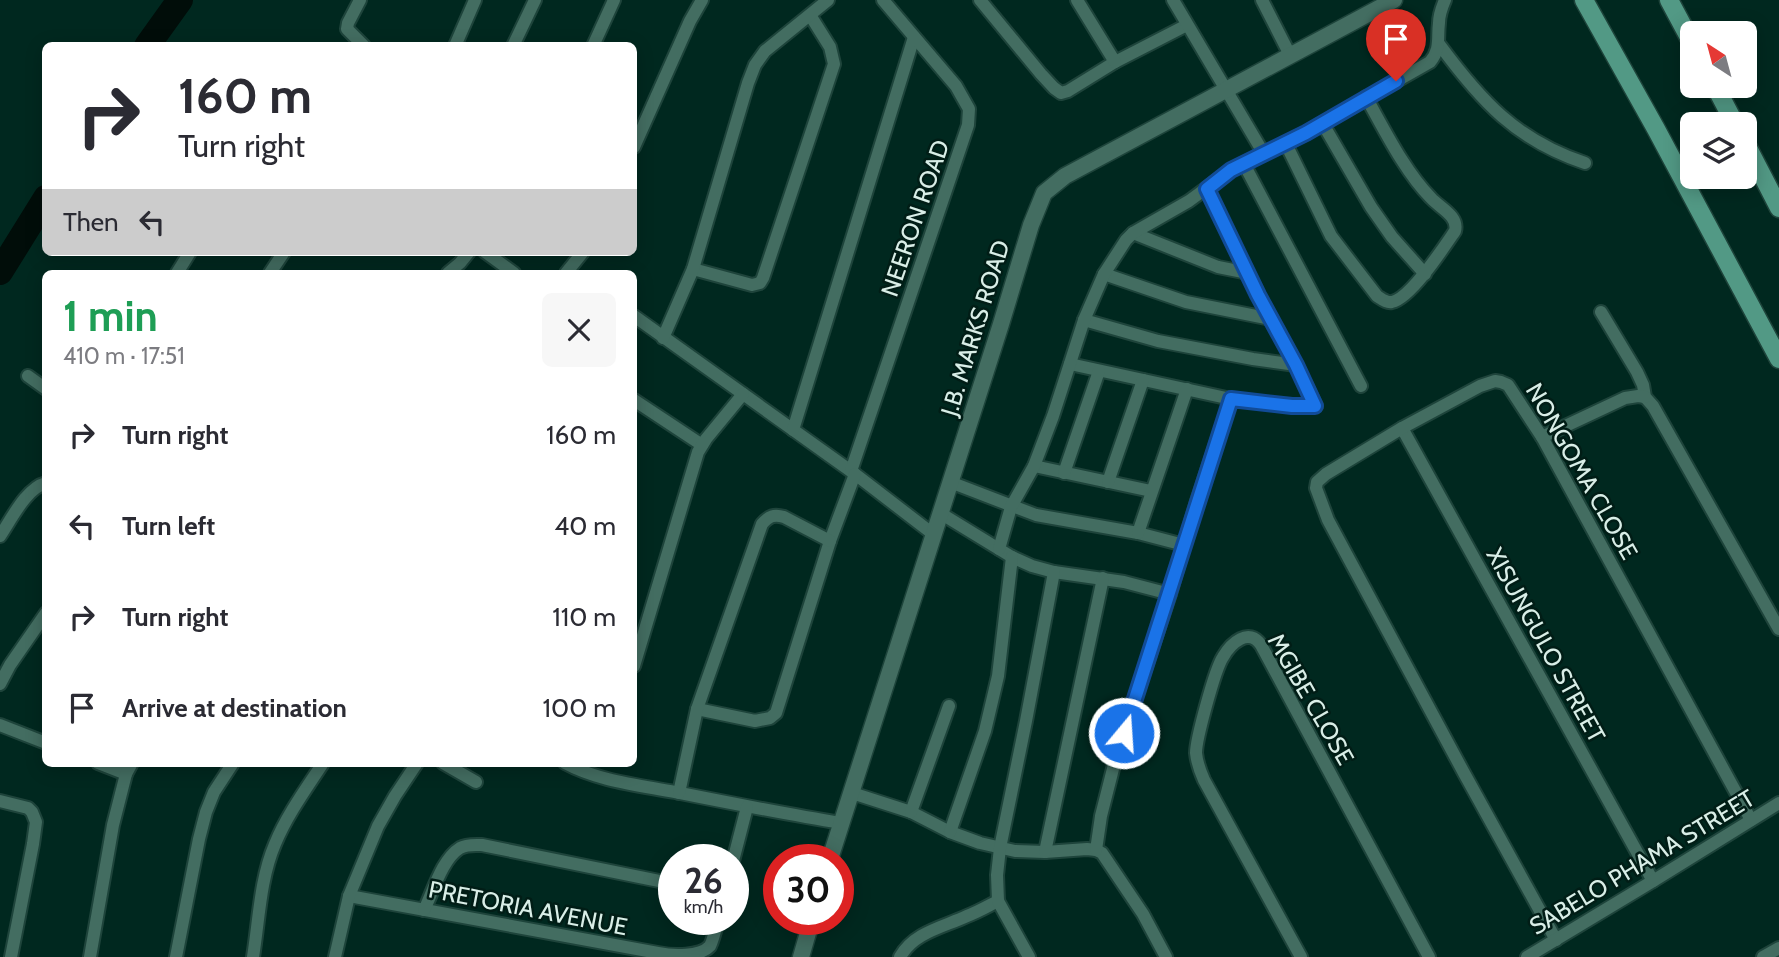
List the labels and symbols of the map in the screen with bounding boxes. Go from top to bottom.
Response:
pin [1366,9,1426,81]
north arrow [1680,21,1757,98]
street label: NEERON ROAD [875,136,955,300]
street label: J.B. MARKS ROAD [934,237,1016,420]
street label: NONGOMA CLOSE [1520,378,1644,564]
street label: XISUNGULO STREET [1480,543,1612,748]
street label: MGIBE CLOSE [1262,628,1360,770]
position arrow [1087,696,1161,770]
street label: SABELO PHAMA STREET [1524,783,1760,941]
speed limit sign: 30 [763,844,854,935]
street label: PRETORIA AVENUE [426,874,630,942]

